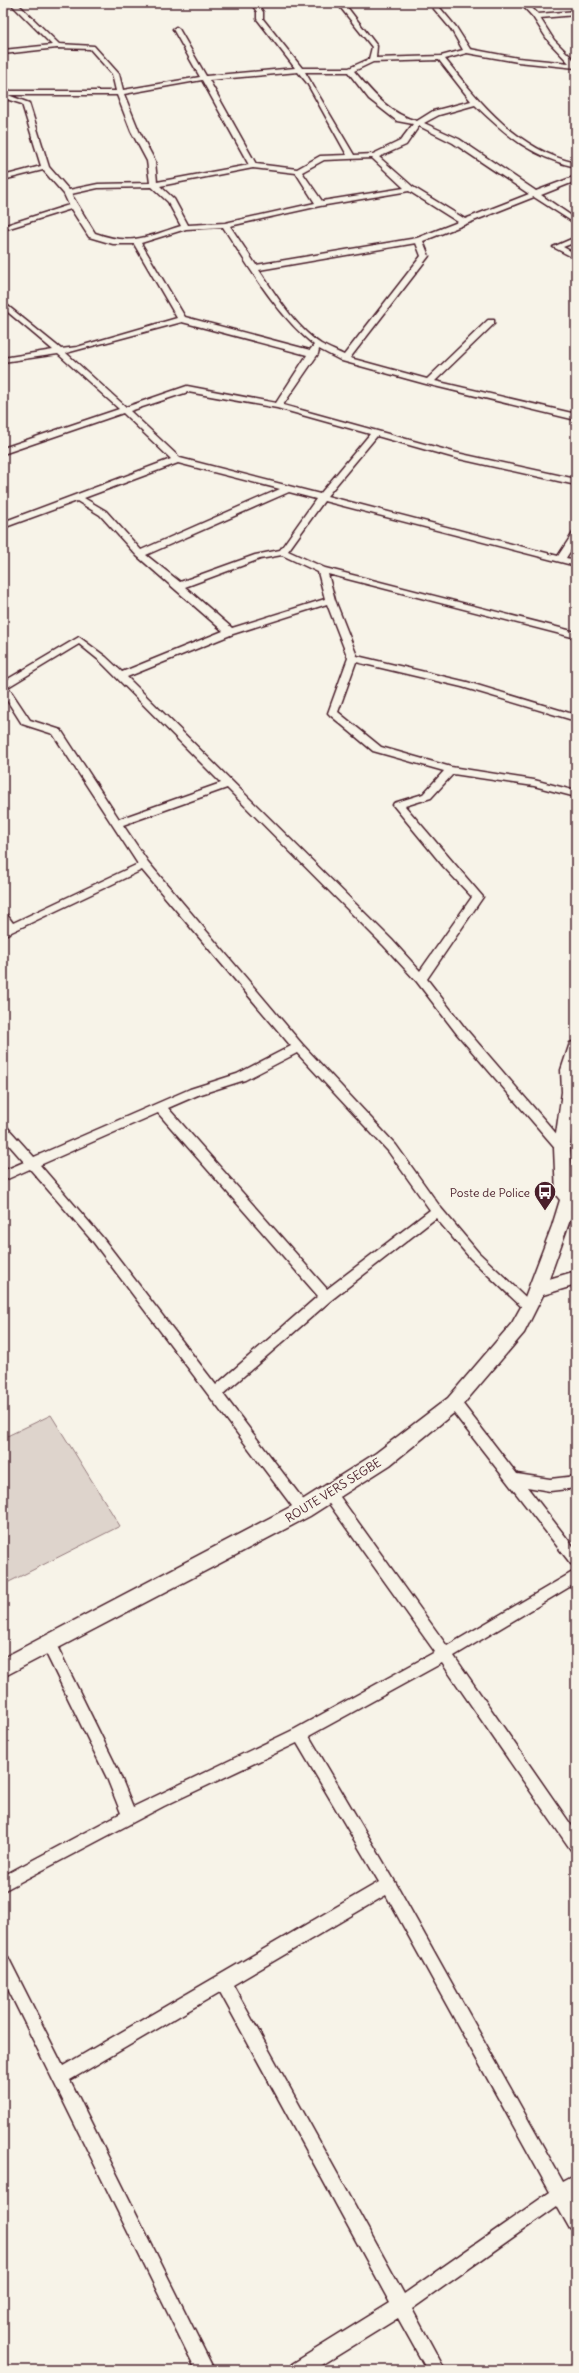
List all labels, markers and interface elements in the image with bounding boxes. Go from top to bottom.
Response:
bus stop icon: Poste de Police [532,1179,558,1212]
place label: Poste de Police [450,1185,530,1200]
street label: ROUTE VERS SEGBE [282,1454,384,1526]

